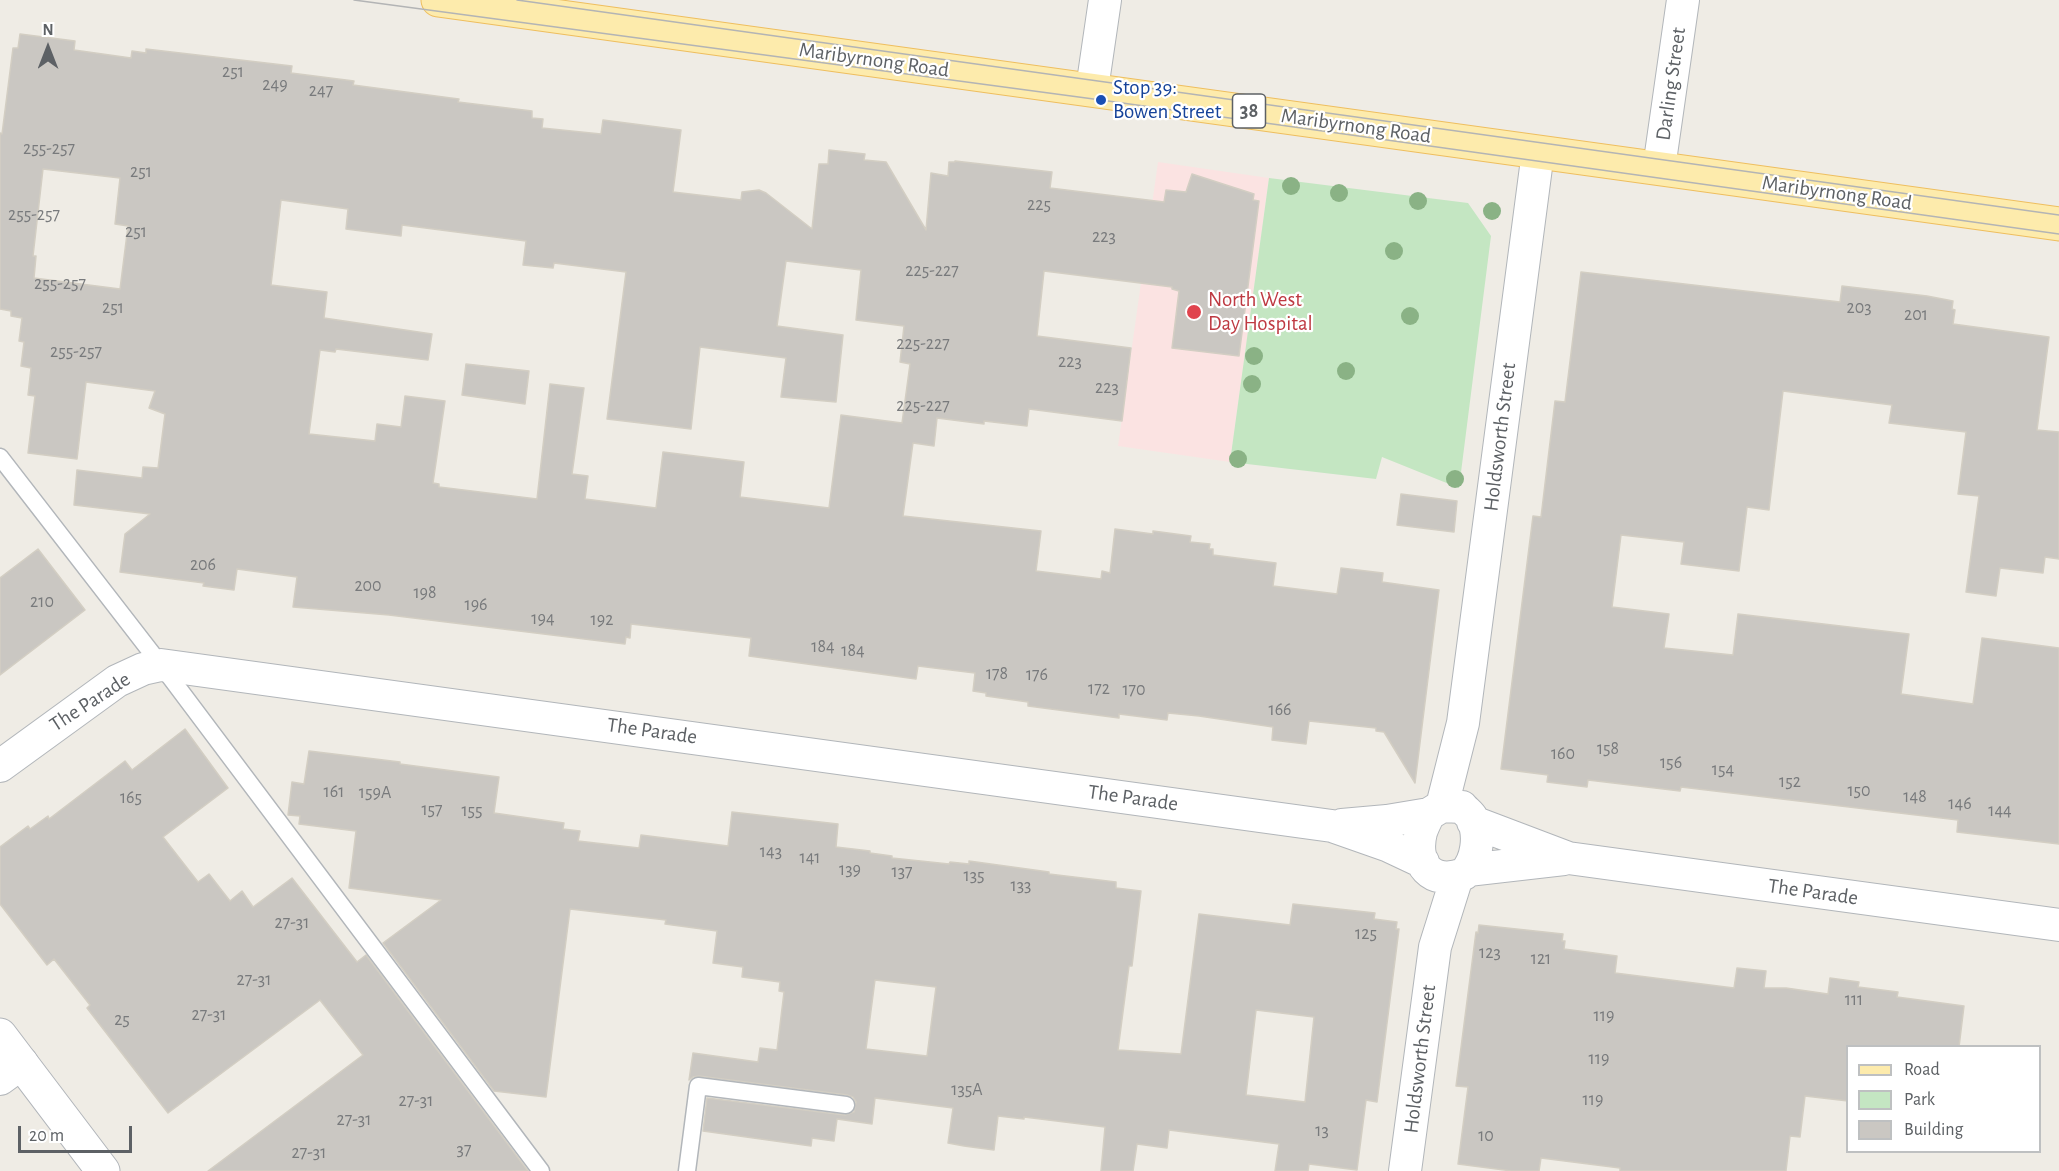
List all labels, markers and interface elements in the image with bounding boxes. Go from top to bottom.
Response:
north arrow [18,18,78,78]
text: N [42,22,54,38]
street label: Darling Street [1651,26,1691,142]
street label: Maribyrnong Road [797,37,951,83]
house number: 251 [222,61,244,83]
house number: 249 [262,74,288,96]
place label: Stop 39: Bowen Street [1113,75,1221,125]
house number: 247 [309,80,333,102]
marker: Stop 39: Bowen Street [1094,93,1108,107]
road number: 38 [1232,94,1266,128]
street label: Maribyrnong Road [1279,103,1433,149]
house number: 255-257 [23,138,75,160]
house number: 251 [130,161,152,183]
street label: Maribyrnong Road [1760,170,1914,216]
house number: 225 [1027,194,1051,216]
house number: 255-257 [8,204,60,226]
house number: 251 [125,221,147,243]
house number: 223 [1092,226,1116,248]
house number: 225-227 [905,260,959,282]
house number: 255-257 [34,273,86,295]
place label: North West Day Hospital [1208,287,1313,337]
house number: 251 [102,297,124,319]
house number: 203 [1846,297,1872,319]
marker: North West Day Hospital [1185,303,1203,321]
house number: 201 [1904,304,1928,326]
house number: 225-227 [896,333,950,355]
house number: 255-257 [50,341,102,363]
house number: 223 [1058,351,1082,373]
street label: Holdsworth Street [1478,361,1522,513]
house number: 223 [1095,377,1119,399]
house number: 225-227 [896,395,950,417]
house number: 206 [190,554,216,576]
house number: 200 [354,575,382,597]
house number: 198 [413,582,437,604]
house number: 210 [30,591,54,613]
house number: 196 [464,594,488,616]
house number: 194 [531,608,555,630]
house number: 192 [591,609,613,631]
house number: 184 [811,636,835,658]
house number: 184 [841,640,865,662]
house number: 178 [986,663,1008,685]
house number: 176 [1026,664,1048,686]
street label: The Parade [45,667,135,737]
house number: 172 [1088,678,1110,700]
house number: 170 [1122,679,1146,701]
house number: 166 [1268,699,1292,721]
street label: The Parade [605,712,699,750]
house number: 158 [1597,738,1619,760]
house number: 160 [1551,743,1575,765]
house number: 156 [1660,752,1682,774]
house number: 154 [1712,759,1734,781]
house number: 152 [1779,771,1801,793]
street label: The Parade [1086,779,1180,817]
house number: 150 [1847,780,1871,802]
house number: 161 [324,781,344,803]
house number: 159A [359,782,391,804]
house number: 148 [1903,786,1927,808]
house number: 165 [120,787,142,809]
house number: 146 [1948,793,1972,815]
house number: 157 [421,799,443,821]
house number: 155 [461,800,483,822]
house number: 144 [1988,800,2012,822]
house number: 143 [760,841,782,863]
house number: 141 [799,847,821,869]
house number: 139 [839,859,861,881]
house number: 137 [891,861,913,883]
house number: 135 [963,865,985,887]
street label: The Parade [1766,873,1860,911]
house number: 133 [1010,875,1032,897]
house number: 27-31 [275,912,309,934]
house number: 125 [1355,923,1377,945]
house number: 123 [1479,942,1501,964]
house number: 121 [1531,948,1551,970]
house number: 27-31 [237,969,271,991]
street label: Holdsworth Street [1398,983,1442,1135]
house number: 111 [1845,989,1863,1011]
house number: 27-31 [192,1004,226,1026]
house number: 119 [1594,1005,1614,1027]
house number: 25 [114,1009,130,1031]
legend [1846,1045,2041,1153]
house number: 119 [1589,1048,1609,1070]
text: Road [1904,1061,1940,1079]
house number: 135A [951,1079,983,1101]
house number: 119 [1583,1089,1603,1111]
house number: 27-31 [399,1090,433,1112]
text: Park [1904,1091,1935,1109]
house number: 27-31 [337,1109,371,1131]
scale bar [21,1114,135,1152]
house number: 13 [1315,1120,1329,1142]
text: Building [1904,1121,1963,1139]
house number: 10 [1478,1125,1494,1147]
text: 20 m [29,1127,64,1145]
house number: 37 [457,1139,471,1161]
house number: 27-31 [292,1142,326,1164]

